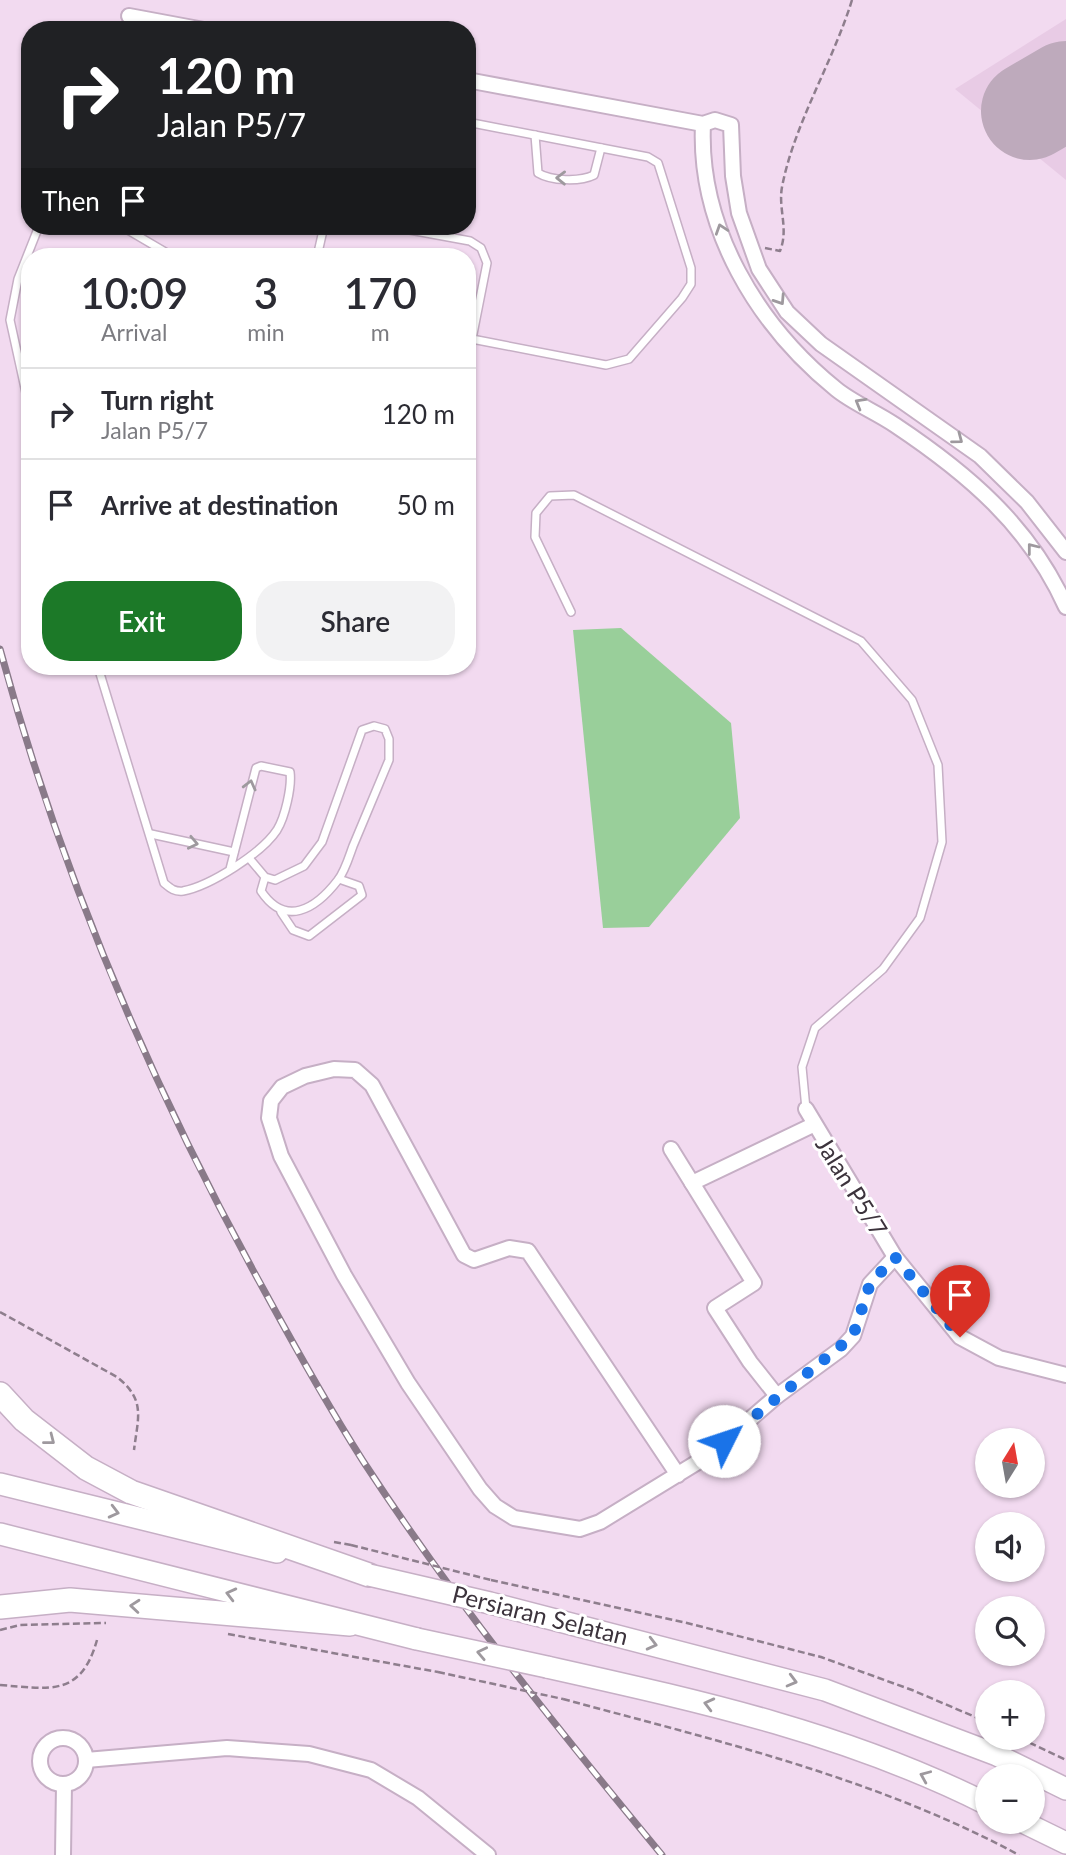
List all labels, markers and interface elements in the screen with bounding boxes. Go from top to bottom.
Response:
text: 120 m [157,46,295,104]
icon: right [42,49,133,140]
text: Jalan P5/7 [157,105,306,144]
one-way arrow [555,170,565,186]
icon: arrive [114,182,152,220]
text: Then [42,185,100,217]
one-way arrow [714,224,729,236]
text: 10:09 [80,268,188,318]
text: 3 [254,268,278,318]
text: 170 [344,268,417,318]
one-way arrow [771,293,784,306]
text: Arrival [101,318,167,346]
text: min [247,318,285,346]
text: m [371,318,390,346]
text: Turn right [101,384,214,416]
icon: right [42,395,80,433]
text: 120 m [382,398,455,430]
one-way arrow [854,398,867,411]
text: Jalan P5/7 [101,416,208,444]
one-way arrow [950,431,963,444]
icon: arrive [42,486,80,524]
text: Arrive at destination [101,489,338,521]
text: 50 m [397,489,455,521]
one-way arrow [1028,543,1041,556]
button: Exit [42,581,242,661]
button: Share [256,581,455,661]
one-way arrow [242,779,256,791]
one-way arrow [187,835,199,850]
street label: Jalan P5/7 [810,1131,894,1241]
pin [930,1265,990,1337]
icon: arrive [941,1276,979,1314]
position arrow [687,1404,761,1478]
north arrow [975,1428,1045,1498]
map controls [975,1428,1045,1834]
one-way arrow [42,1432,55,1445]
one-way arrow [108,1504,120,1518]
button: sound [975,1512,1045,1582]
street label: Persiaran Selatan [449,1579,631,1650]
one-way arrow [226,1588,238,1602]
button: search [975,1596,1045,1666]
one-way arrow [130,1599,141,1614]
one-way arrow [645,1636,657,1650]
one-way arrow [476,1646,488,1661]
one-way arrow [786,1673,798,1687]
button: + [975,1680,1045,1750]
one-way arrow [703,1698,715,1712]
button: − [975,1764,1045,1834]
one-way arrow [919,1770,932,1784]

